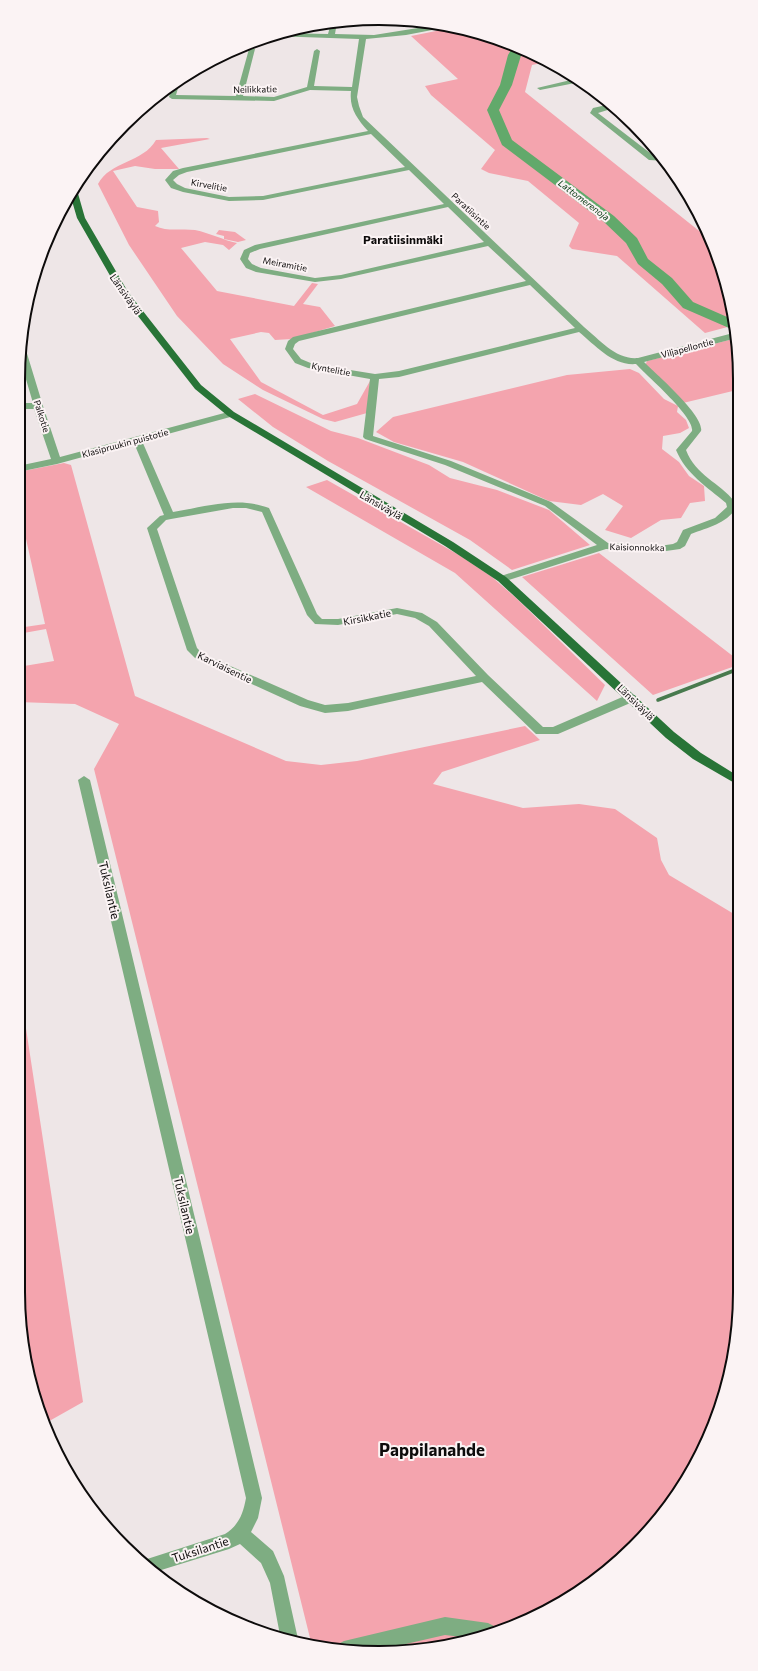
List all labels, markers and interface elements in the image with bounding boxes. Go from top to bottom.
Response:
street label: Neilikkatie [233,83,277,95]
street label: Kirvelitie [190,176,228,194]
water label: Lattomerenoja [556,177,612,223]
street label: Paratiisintie [449,190,493,232]
district label: Paratiisinmäki [363,232,443,246]
street label: Meiramitie [262,254,308,274]
street label: Länsiväylä [108,271,144,317]
street label: Viljapellontie [660,336,715,360]
street label: Kyntelitie [311,360,352,378]
street label: Palkotie [32,398,52,434]
street label: Klasipruukin puistotie [81,426,170,460]
street label: Länsiväylä [358,488,404,522]
street label: Kaisionnokka [609,541,665,553]
street label: Kirsikkatie [342,607,392,627]
street label: Karviaisentie [196,649,254,685]
street label: Länsiväylä [615,681,657,723]
street label: Tuksilantie [97,860,123,920]
street label: Tuksilantie [172,1175,198,1235]
district label: Pappilanahde [379,1439,485,1460]
street label: Tuksilantie [170,1533,230,1565]

